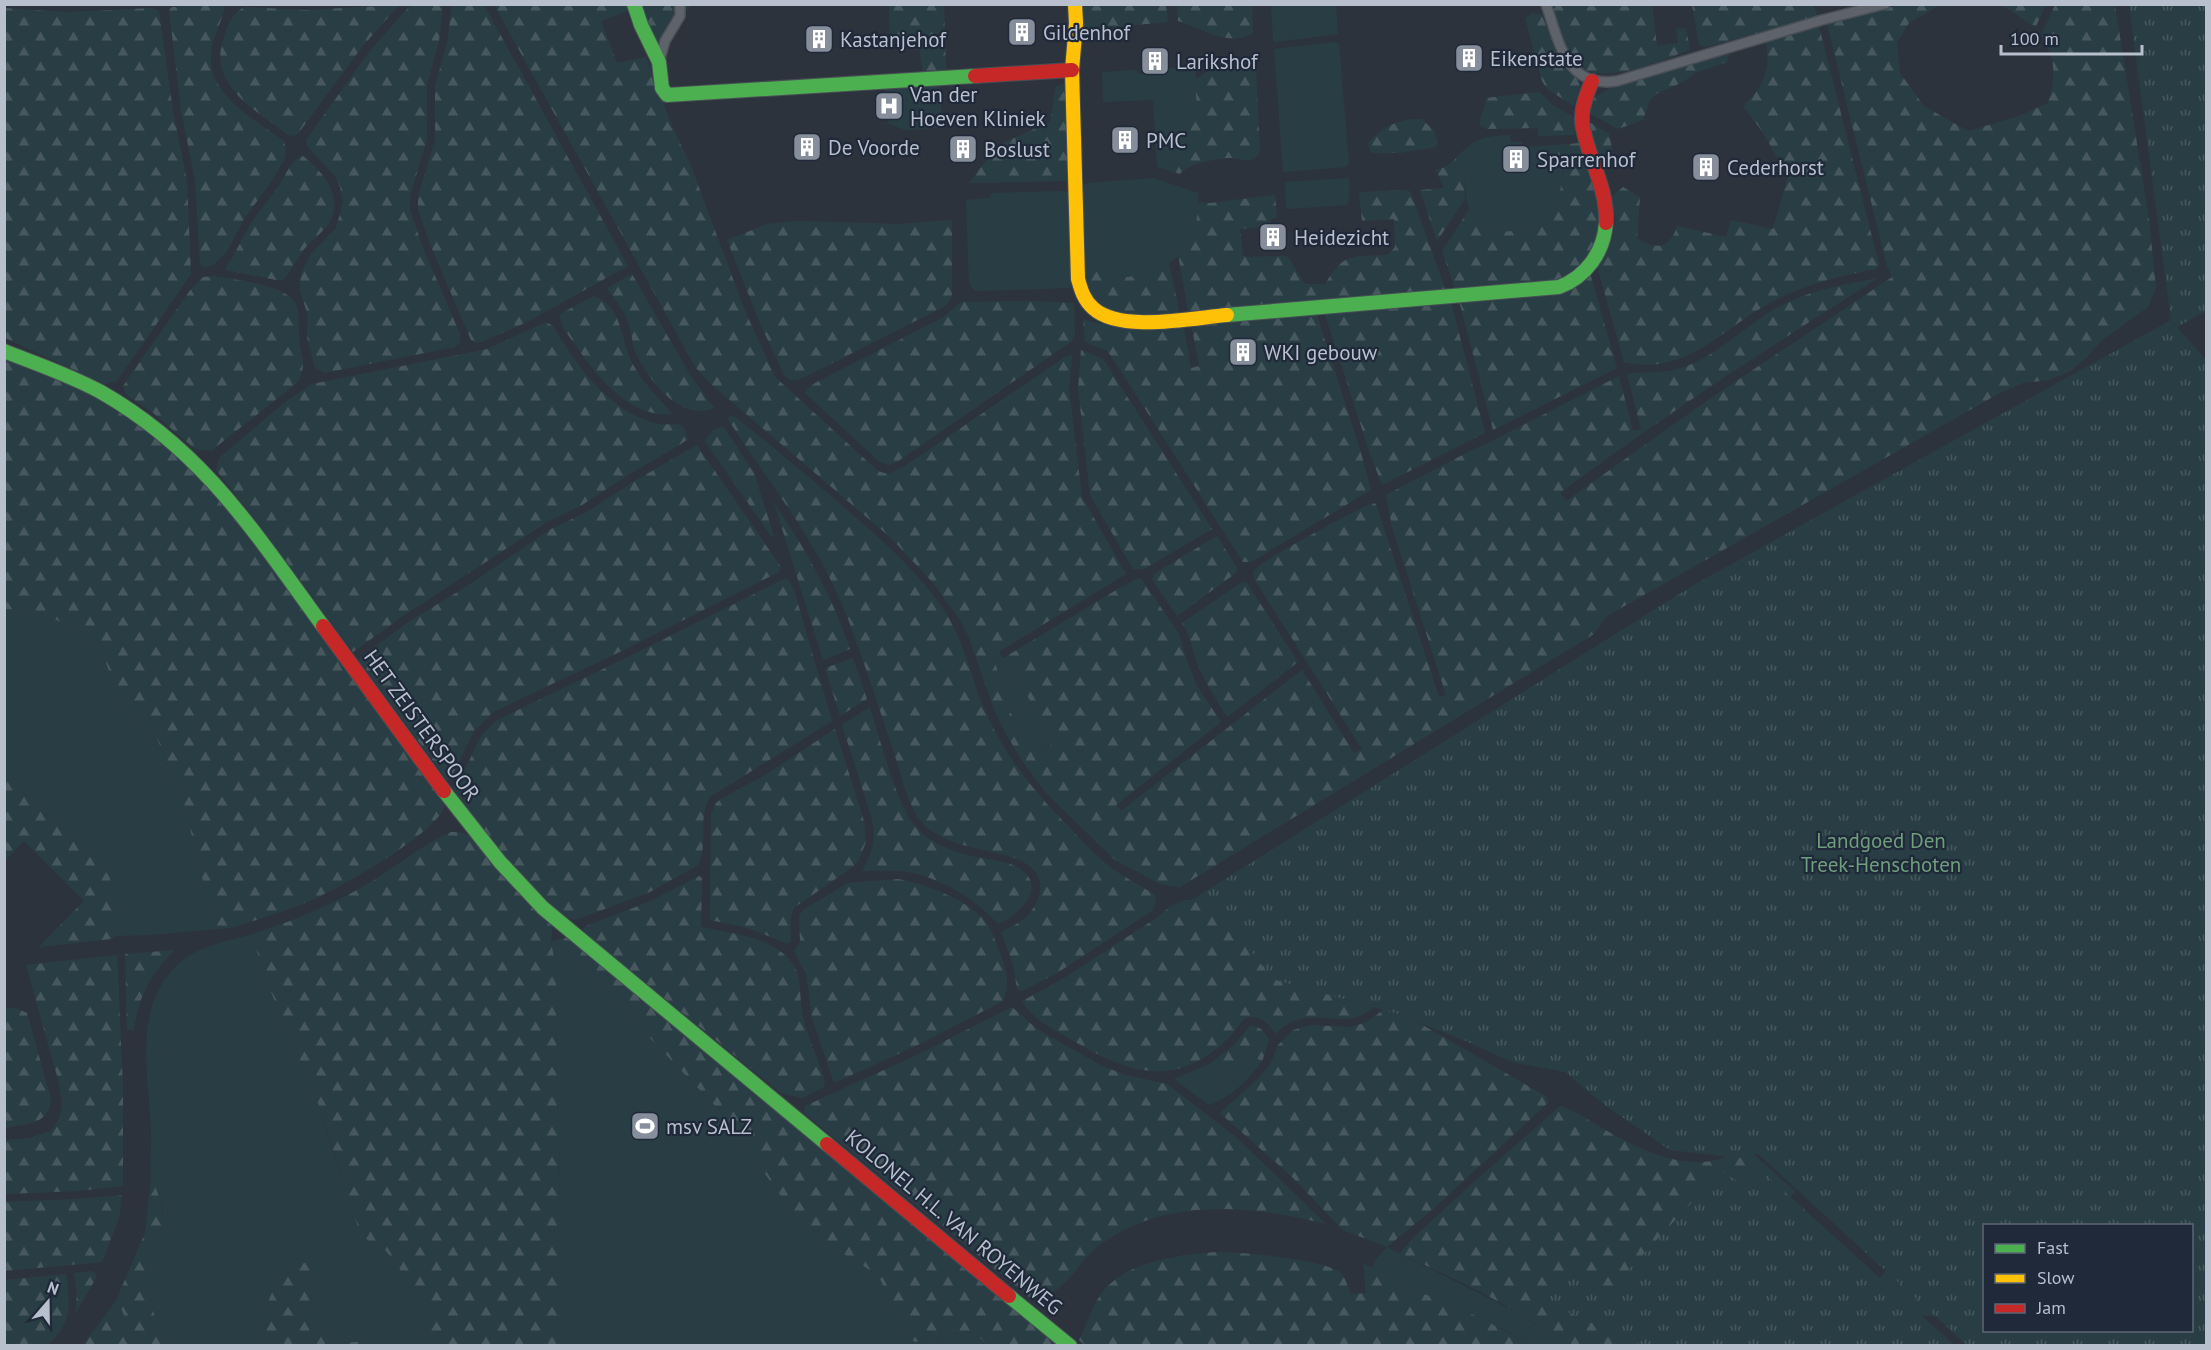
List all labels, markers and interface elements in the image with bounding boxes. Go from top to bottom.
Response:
building icon: Gildenhof [1006,16,1038,48]
scale bar [2001,18,2142,56]
place label: Gildenhof [1043,19,1132,46]
building icon: Kastanjehof [803,23,835,55]
place label: Kastanjehof [840,26,947,53]
text: 100 m [2010,27,2059,50]
building icon: Eikenstate [1453,42,1485,74]
building icon: Larikshof [1139,45,1171,77]
place label: Eikenstate [1490,45,1583,72]
place label: Larikshof [1176,48,1259,75]
place label: Van der Hoeven Kliniek [909,81,1046,132]
hospital icon: Van der Hoeven Kliniek [873,90,905,122]
building icon: PMC [1109,124,1141,156]
place label: PMC [1146,127,1186,154]
building icon: De Voorde [791,131,823,163]
building icon: Boslust [947,133,979,165]
place label: De Voorde [828,134,920,161]
place label: Boslust [984,136,1050,163]
building icon: Sparrenhof [1500,143,1532,175]
place label: Sparrenhof [1537,146,1637,173]
building icon: Cederhorst [1690,151,1722,183]
place label: Cederhorst [1727,154,1824,181]
building icon: Heidezicht [1257,221,1289,253]
place label: Heidezicht [1294,224,1389,251]
building icon: WKI gebouw [1227,336,1259,368]
place label: WKI gebouw [1264,339,1378,366]
street label: HET ZEISTERSPOOR [358,644,486,806]
park label: Landgoed Den Treek-Henschoten [1801,827,1961,878]
sports icon: msv SALZ [629,1110,661,1142]
place label: msv SALZ [666,1113,752,1140]
street label: KOLONEL H.L. VAN ROYENWEG [840,1123,1068,1321]
legend [1983,1224,2193,1332]
text: Fast [2037,1236,2069,1259]
text: Slow [2037,1266,2075,1289]
north arrow [18,1272,78,1332]
text: N [45,1277,61,1299]
text: Jam [2036,1296,2066,1319]

